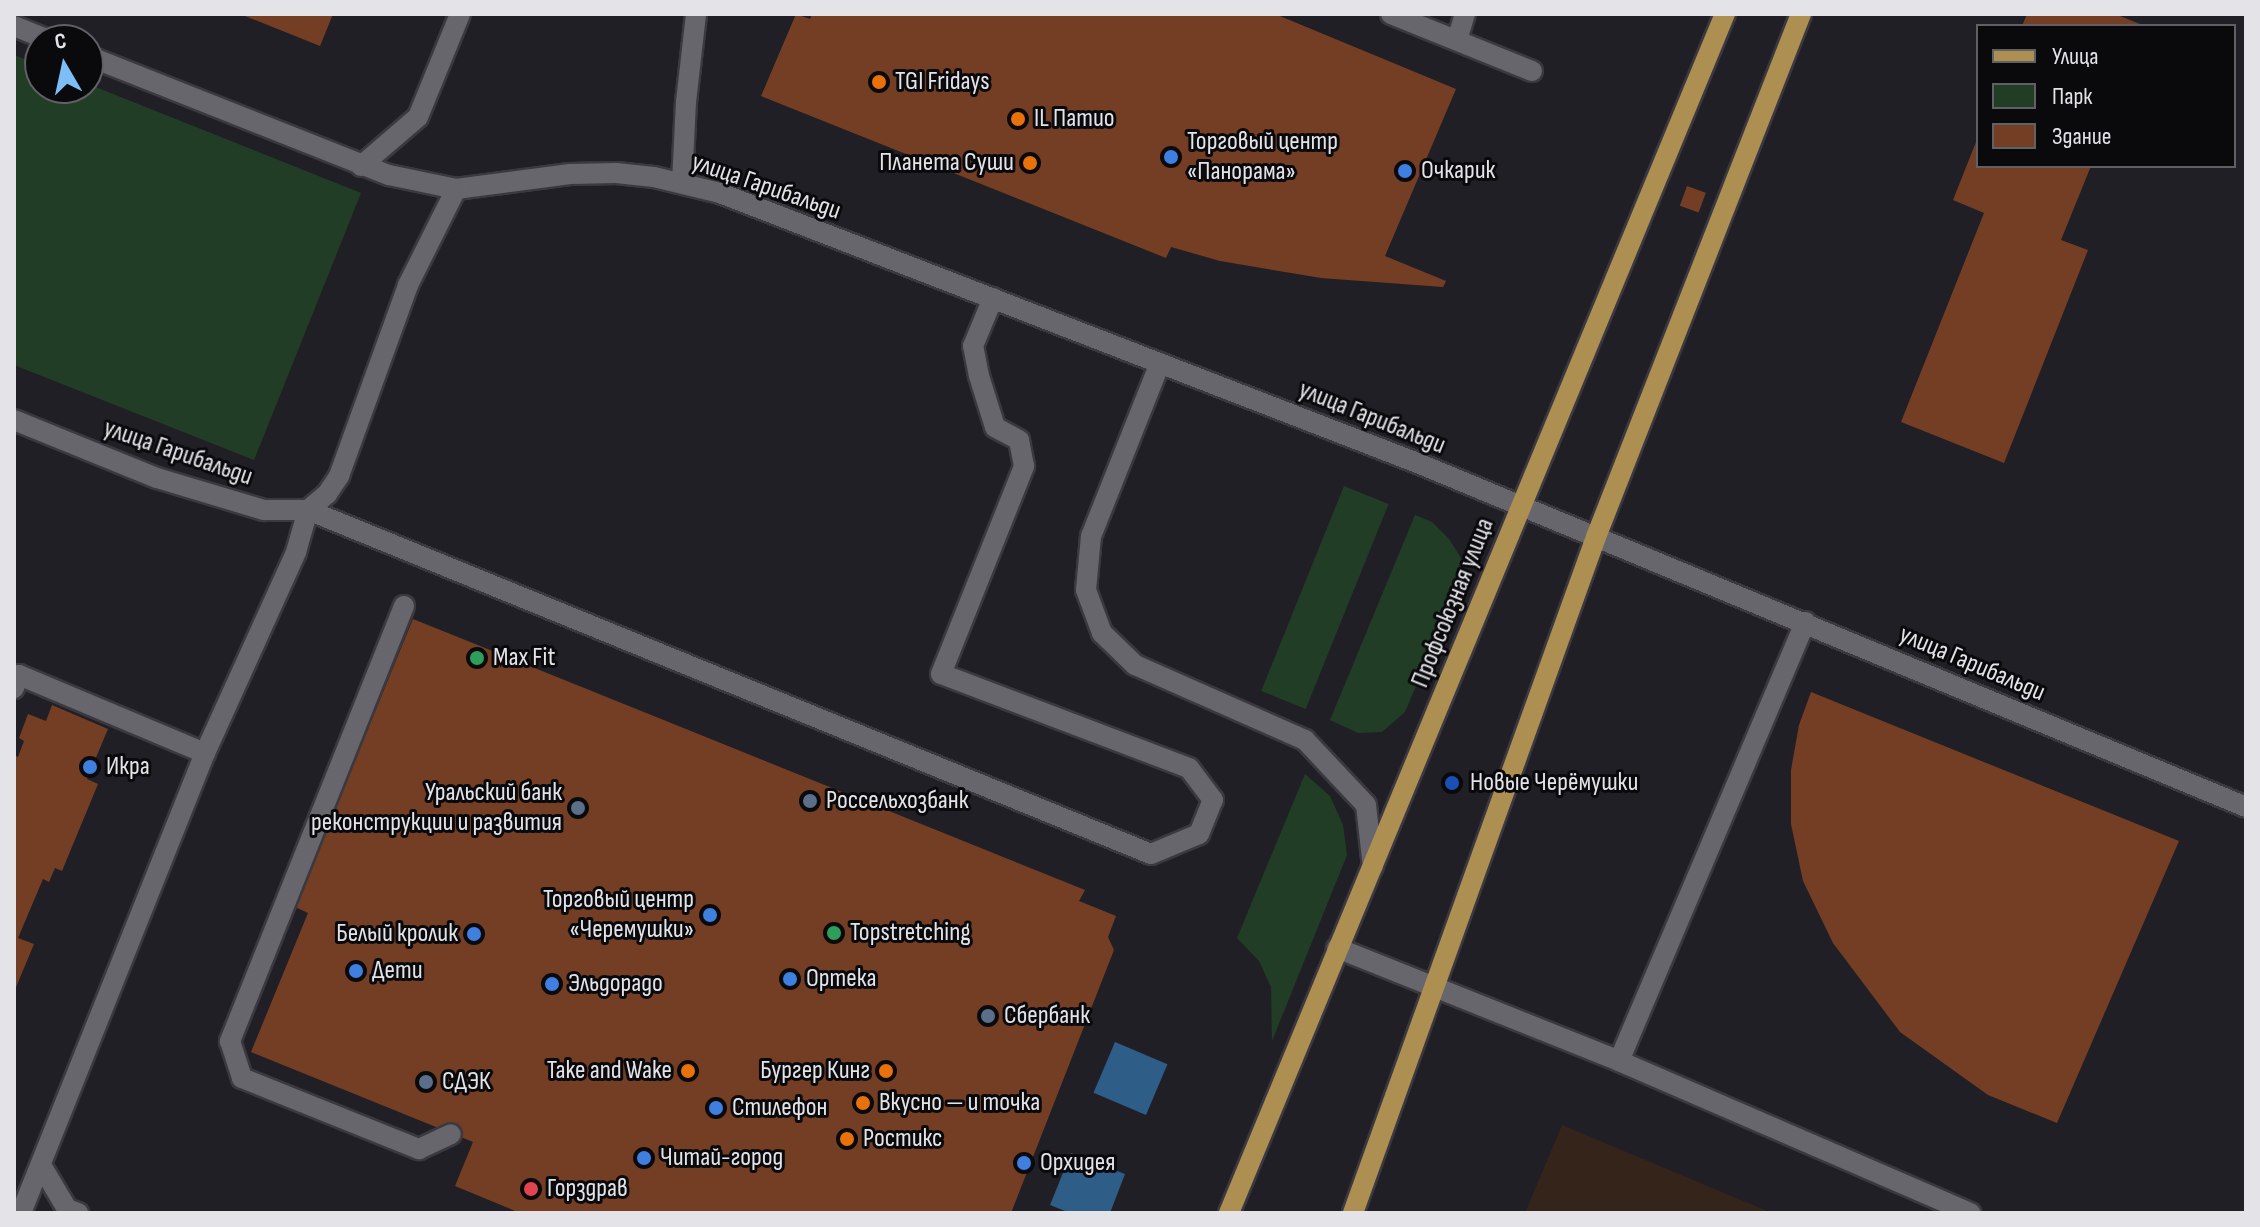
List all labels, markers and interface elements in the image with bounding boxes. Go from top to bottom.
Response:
north arrow [24,24,104,104]
legend [1976,24,2236,168]
text: С [53,28,68,56]
text: Улица [2052,42,2098,71]
place label: TGI Fridays [895,66,990,98]
marker: TGI Fridays [870,73,888,91]
text: Парк [2052,82,2092,111]
place label: IL Патио [1034,103,1115,135]
marker: IL Патио [1009,110,1027,128]
text: Здание [2052,122,2111,151]
place label: Торговый центр «Панорама» [1187,126,1338,188]
street label: улица Гарибальди [687,147,845,227]
place label: Планета Суши [879,147,1014,179]
marker: Торговый центр «Панорама» [1162,148,1180,166]
marker: Планета Суши [1021,154,1039,172]
place label: Очкарик [1421,155,1495,187]
marker: Очкарик [1396,162,1414,180]
street label: улица Гарибальди [1294,374,1450,462]
street label: улица Гарибальди [99,413,257,493]
street label: Профсоюзная улица [1405,514,1501,692]
street label: улица Гарибальди [1894,619,2050,709]
place label: Max Fit [493,642,555,674]
marker: Max Fit [468,649,486,667]
place label: Икра [106,751,150,783]
marker: Икра [81,758,99,776]
place label: Новые Черёмушки [1470,767,1638,799]
marker: Новые Черёмушки [1441,772,1463,794]
place label: Уральский банк реконструкции и развития [311,777,562,838]
place label: Россельхозбанк [826,785,969,817]
marker: Россельхозбанк [801,792,819,810]
marker: Уральский банк реконструкции и развития [569,799,587,817]
place label: Торговый центр «Черемушки» [543,884,694,946]
marker: Торговый центр «Черемушки» [701,906,719,924]
place label: Topstretching [850,917,971,949]
place label: Белый кролик [336,918,458,950]
marker: Topstretching [825,924,843,942]
marker: Белый кролик [465,925,483,943]
place label: Дети [372,955,423,987]
marker: Дети [347,962,365,980]
place label: Ортека [806,963,876,995]
place label: Эльдорадо [568,968,663,1000]
marker: Ортека [781,970,799,988]
marker: Эльдорадо [543,975,561,993]
place label: Сбербанк [1004,1000,1090,1032]
marker: Сбербанк [979,1007,997,1025]
place label: Take and Wake [547,1055,672,1087]
place label: Бургер Кинг [760,1055,870,1087]
marker: Take and Wake [679,1062,697,1080]
marker: Бургер Кинг [877,1062,895,1080]
place label: СДЭК [442,1066,491,1098]
marker: СДЭК [417,1073,435,1091]
place label: Вкусно — и точка [879,1087,1040,1119]
place label: Стилефон [732,1092,827,1124]
marker: Вкусно — и точка [854,1094,872,1112]
marker: Стилефон [707,1099,725,1117]
place label: Ростикс [863,1123,942,1155]
marker: Ростикс [838,1130,856,1148]
place label: Читай-город [660,1142,783,1174]
place label: Орхидея [1040,1147,1115,1179]
marker: Читай-город [635,1149,653,1167]
marker: Орхидея [1015,1154,1033,1172]
place label: Горздрав [547,1173,628,1205]
marker: Горздрав [522,1180,540,1198]

